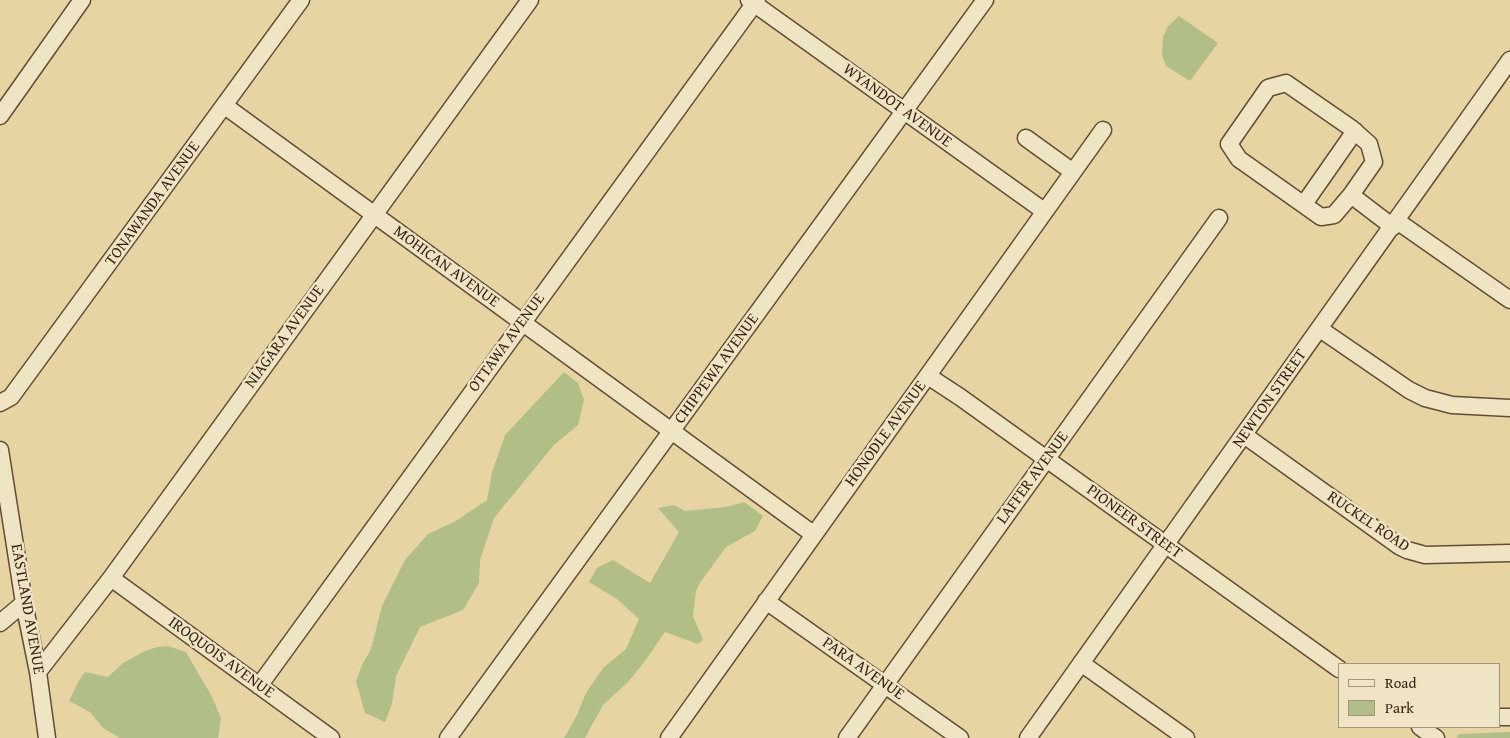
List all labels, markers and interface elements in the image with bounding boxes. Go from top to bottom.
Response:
street label: WYANDOT AVENUE [839,60,955,152]
street label: TONAWANDA AVENUE [101,138,205,270]
street label: MOHICAN AVENUE [389,222,503,312]
street label: NIAGARA AVENUE [241,282,329,392]
street label: OTTAWA AVENUE [465,290,549,396]
street label: CHIPPEWA AVENUE [671,310,763,428]
street label: NEWTON STREET [1229,346,1311,452]
street label: HONODLE AVENUE [841,377,931,491]
street label: LAFFER AVENUE [993,428,1073,528]
street label: PIONEER STREET [1082,481,1186,563]
street label: RUCKEL ROAD [1323,487,1413,557]
street label: EASTLAND AVENUE [6,542,48,676]
street label: IROQUOIS AVENUE [164,613,278,703]
street label: PARA AVENUE [818,634,908,704]
legend [1338,663,1500,728]
text: Road [1385,672,1416,693]
text: Park [1385,697,1414,718]

